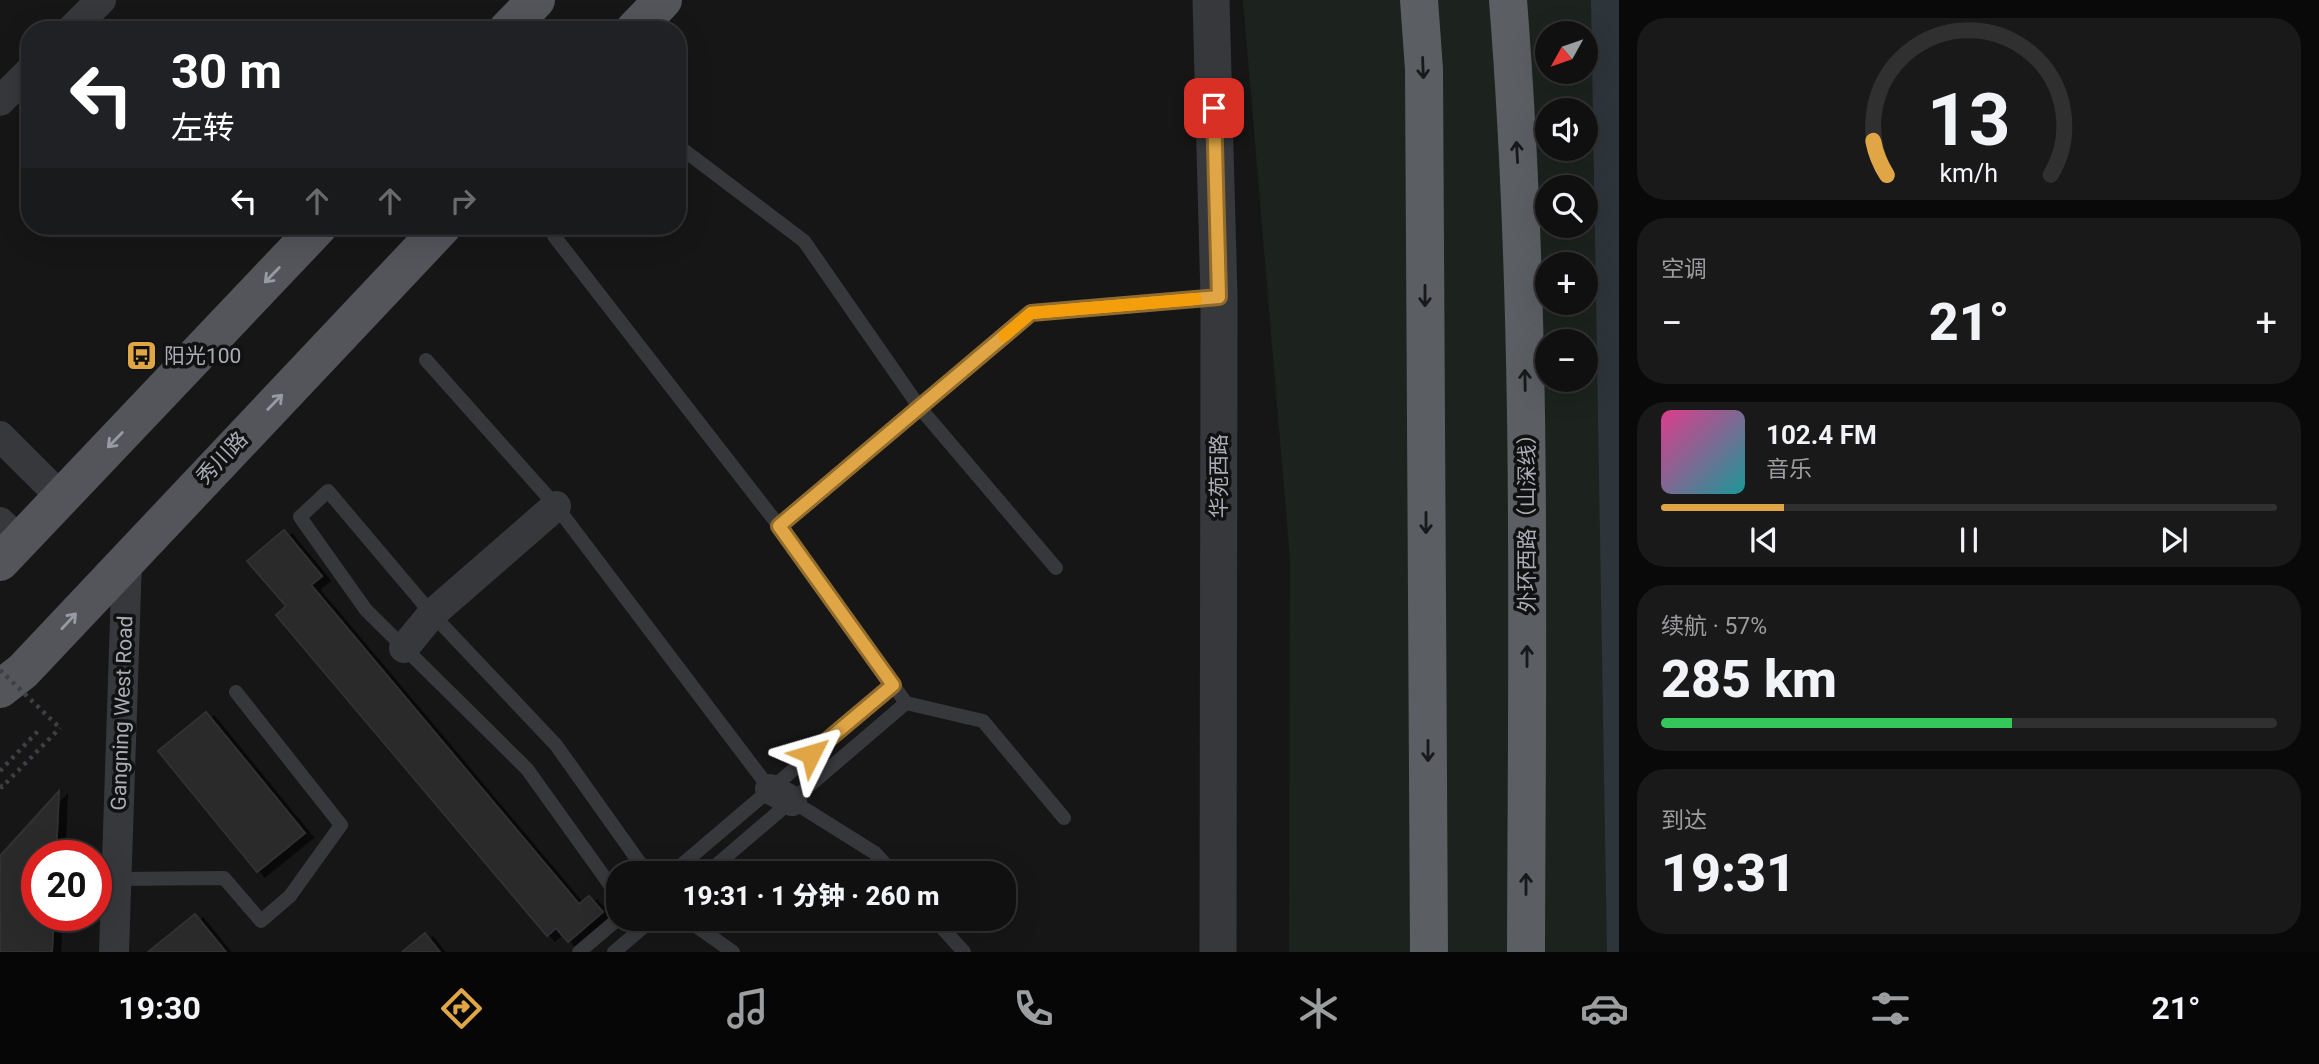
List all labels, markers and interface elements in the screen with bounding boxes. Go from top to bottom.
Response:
north arrow [1535,21,1598,84]
map controls [1535,21,1598,392]
text: 30 m [171,43,282,100]
icon: left [56,49,147,140]
one-way arrow [1417,56,1430,79]
text: 13 [1927,77,2011,163]
pin [1184,78,1244,138]
icon: arrive [1195,89,1233,127]
button: sound [1535,98,1598,161]
text: 左转 [171,109,235,147]
one-way arrow [1511,141,1524,164]
text: km/h [1940,159,1998,188]
button: search [1535,175,1598,238]
icon: left [225,182,263,220]
icon: ahead [298,182,336,220]
icon: ahead [371,182,409,220]
icon: right [444,182,482,220]
button: + [1535,252,1598,315]
text: 空调 [1661,256,1707,283]
one-way arrow [264,266,281,283]
one-way arrow [1418,284,1432,307]
text: 21° [1929,292,2009,353]
text: − [1661,301,1683,345]
text: + [2255,301,2277,345]
button: − [1535,329,1598,392]
bus stop icon: 阳光100 [124,339,158,373]
place label: 阳光100 [164,344,241,368]
one-way arrow [1519,369,1532,392]
one-way arrow [267,394,284,411]
text: 102.4 FM [1766,420,1877,450]
street label: 外环西路（山深线） [1515,424,1539,613]
street label: 秀川路 [191,427,253,489]
one-way arrow [107,431,124,448]
street label: 华苑西路 [1207,434,1231,518]
text: 音乐 [1766,456,1812,483]
one-way arrow [1419,511,1433,534]
icon: previous [1745,521,1783,559]
icon: pause [1950,521,1988,559]
icon: next [2155,521,2193,559]
one-way arrow [61,612,77,630]
text: 续航 · 57% [1661,613,1767,640]
street label: Gangning West Road [107,615,137,811]
one-way arrow [1520,645,1534,668]
text: 285 km [1661,649,1837,710]
position arrow [774,717,848,791]
one-way arrow [1421,739,1435,762]
text: 到达 [1661,807,1707,834]
speed limit sign: 20 [21,840,112,931]
text: 19:31 [1661,843,1796,904]
one-way arrow [1519,873,1533,896]
text: 19:31 · 1 分钟 · 260 m [682,881,940,911]
icon: directions [437,984,486,1033]
icon: music [723,984,772,1033]
icon: phone [1009,984,1058,1033]
icon: climate [1294,984,1343,1033]
icon: car [1580,984,1629,1033]
icon: filters [1866,984,1915,1033]
text: 19:30 [118,989,201,1027]
text: 21° [2151,989,2201,1027]

